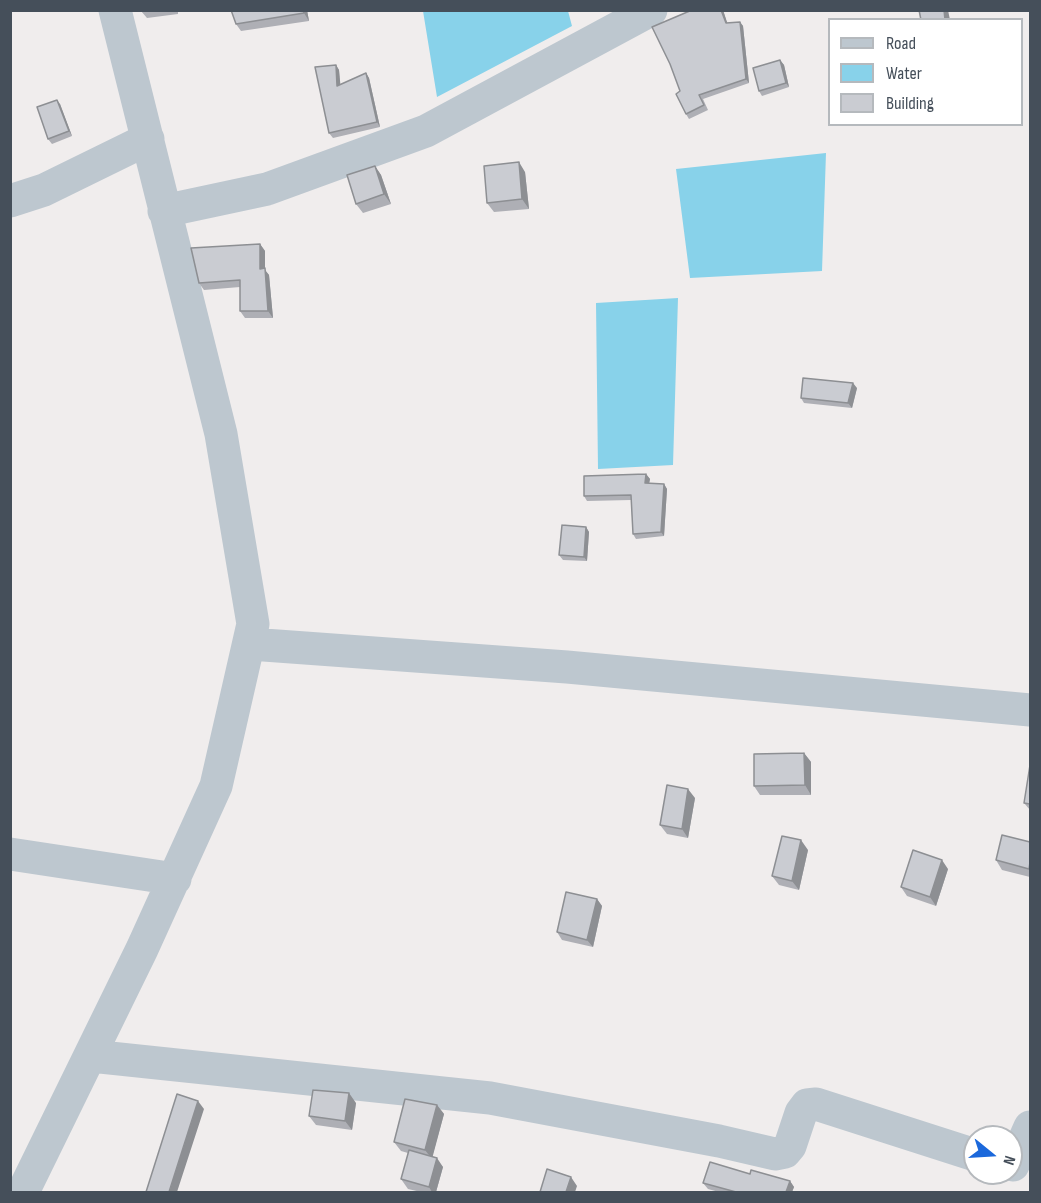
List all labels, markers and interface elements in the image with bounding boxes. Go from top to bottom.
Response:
legend [828,18,1023,126]
text: Road [886,33,916,54]
text: Water [886,63,922,84]
text: Building [886,93,934,114]
north arrow [963,1125,1023,1185]
text: N [998,1153,1019,1167]

